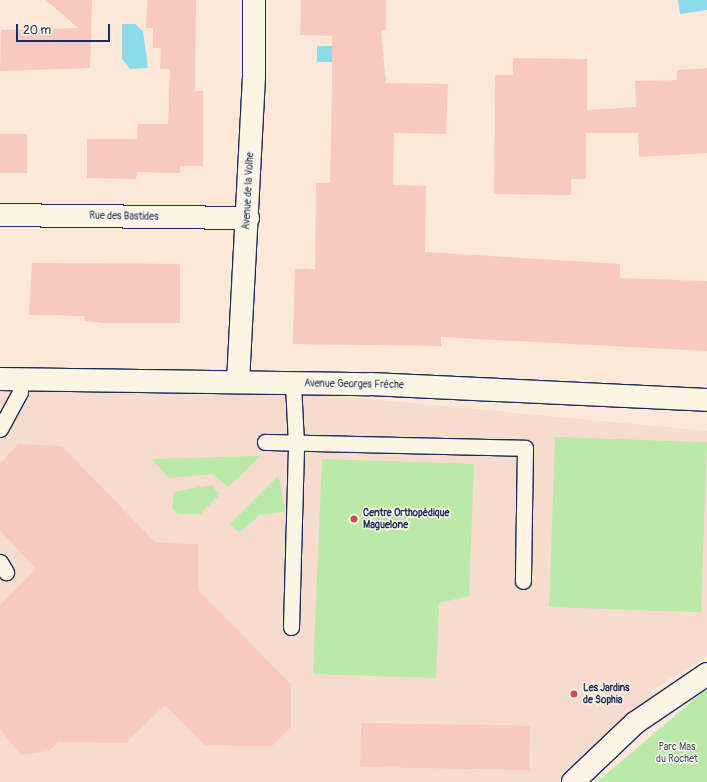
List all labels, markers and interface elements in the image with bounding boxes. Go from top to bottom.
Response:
scale bar [18,16,112,42]
text: 20 m [23,23,51,38]
street label: Avenue de la Volhe [241,152,257,230]
street label: Rue des Bastides [89,210,159,224]
street label: Avenue Georges Frêche [304,378,404,392]
place label: Centre Orthopédique Maguelone [363,507,449,530]
marker: Centre Orthopédique Maguelone [348,513,360,525]
place label: Les Jardins de Sophia [583,682,630,706]
marker: Les Jardins de Sophia [568,688,580,700]
park label: Parc Mas du Rochet [656,741,698,764]

